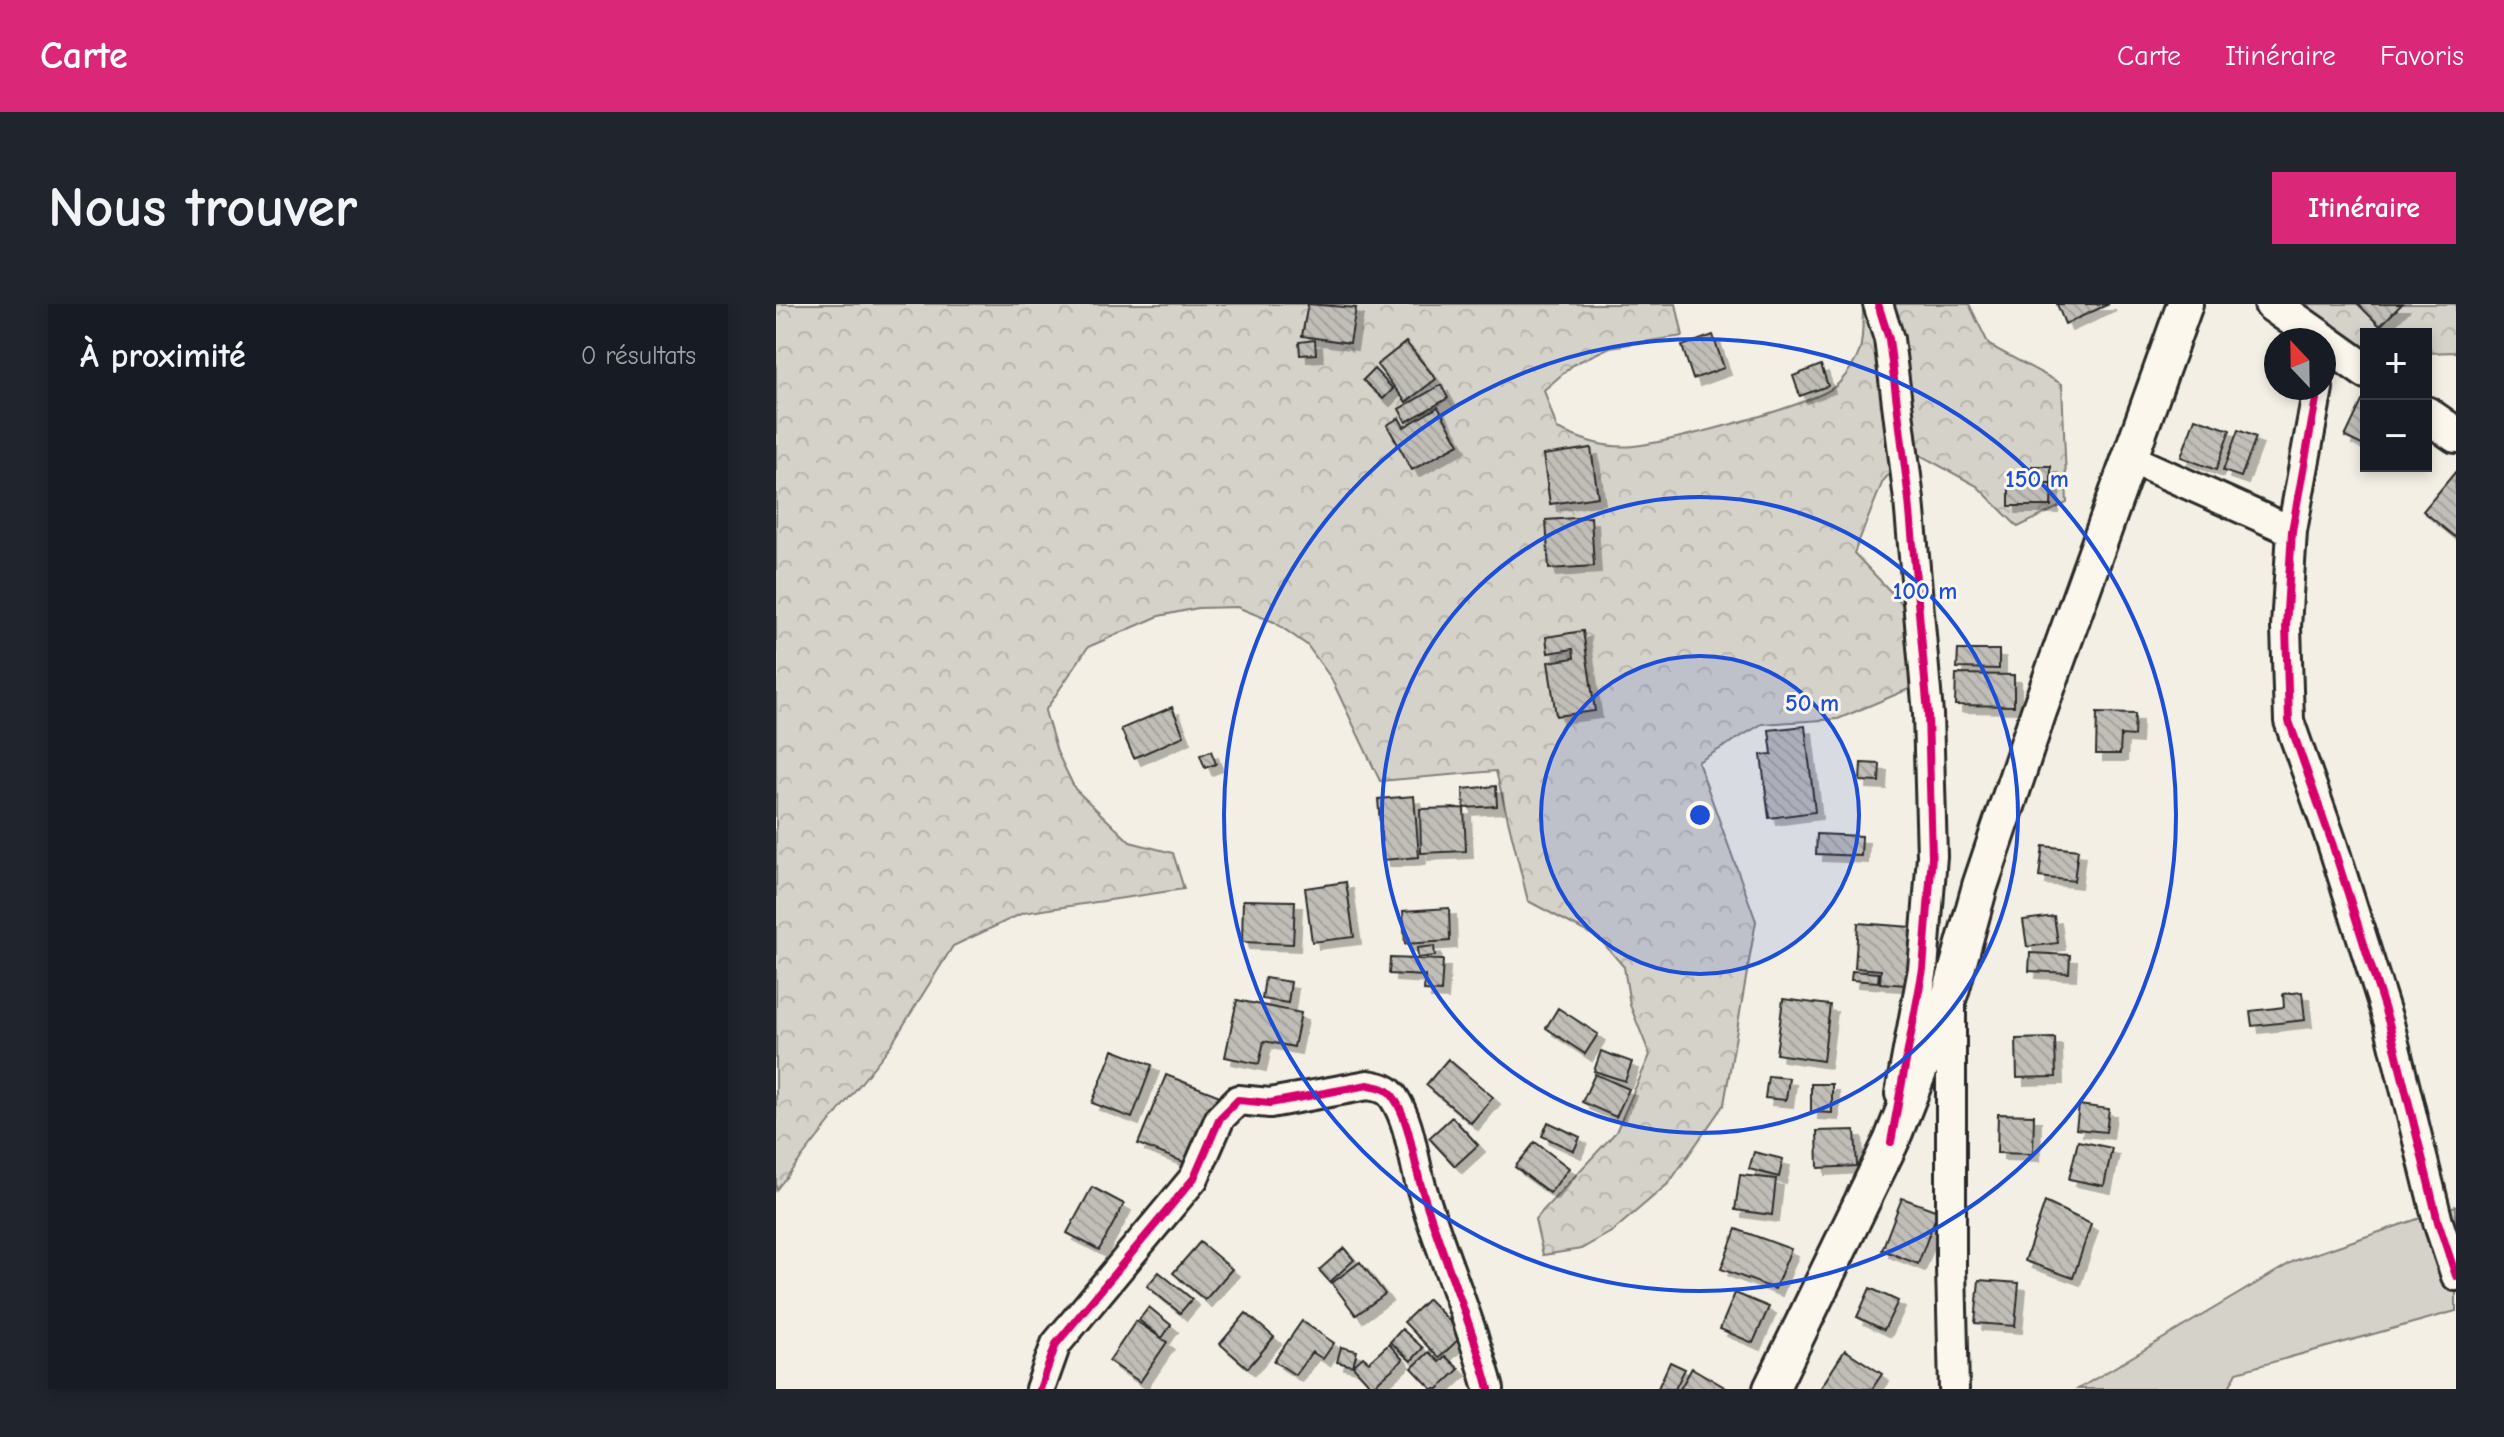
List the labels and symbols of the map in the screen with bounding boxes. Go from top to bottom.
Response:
north arrow [2264,328,2336,400]
text: 150 m [2005,465,2069,493]
text: 100 m [1893,577,1957,605]
text: 50 m [1785,689,1839,717]
centre of rings [1686,801,1714,829]

